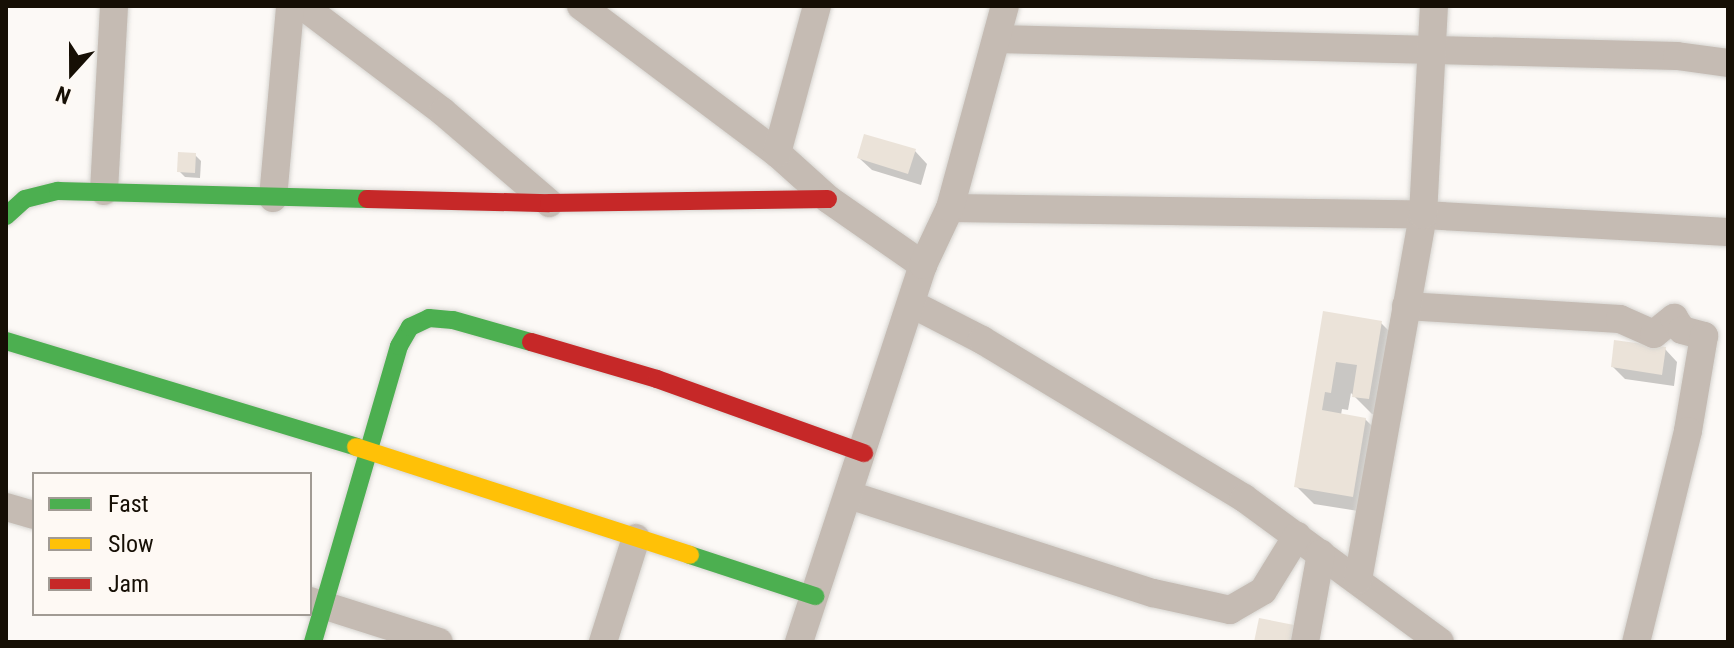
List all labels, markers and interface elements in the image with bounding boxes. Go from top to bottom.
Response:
north arrow [32,32,112,112]
text: N [52,81,74,109]
legend [32,472,312,616]
text: Fast [108,490,149,518]
text: Slow [108,530,154,558]
text: Jam [108,570,149,598]

